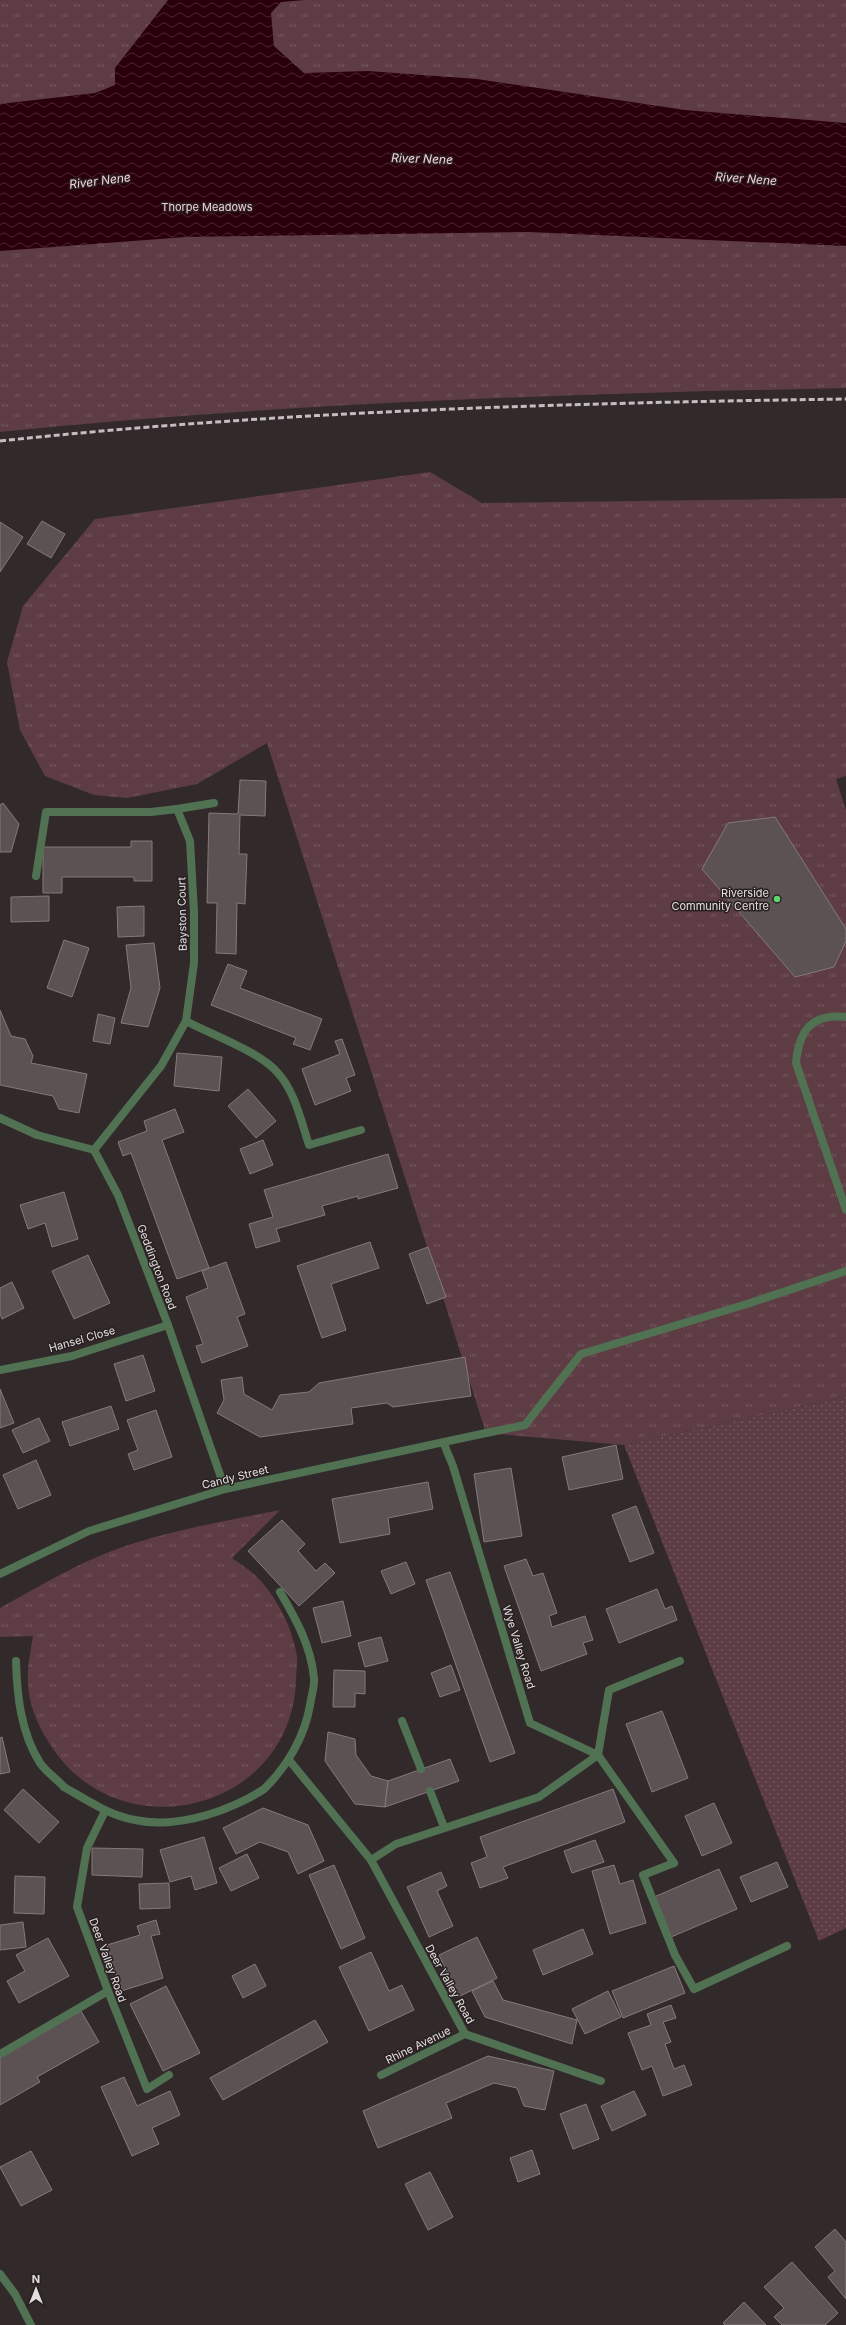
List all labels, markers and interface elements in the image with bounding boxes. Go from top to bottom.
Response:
water label: River Nene [391,150,453,167]
water label: River Nene [68,169,132,192]
water label: River Nene [715,169,778,188]
park label: Thorpe Meadows [161,200,253,214]
street label: Bayston Court [174,877,190,951]
place label: Riverside Community Centre [671,886,769,913]
marker: Riverside Community Centre [772,894,782,904]
street label: Geddington Road [134,1222,180,1312]
street label: Hansel Close [47,1323,117,1355]
street label: Candy Street [200,1462,270,1492]
street label: Wye Valley Road [500,1603,538,1691]
street label: Deer Valley Road [86,1916,130,2004]
street label: Deer Valley Road [422,1942,478,2026]
street label: Rhine Avenue [383,2023,453,2067]
north arrow [16,2269,56,2309]
text: N [32,2272,40,2286]

